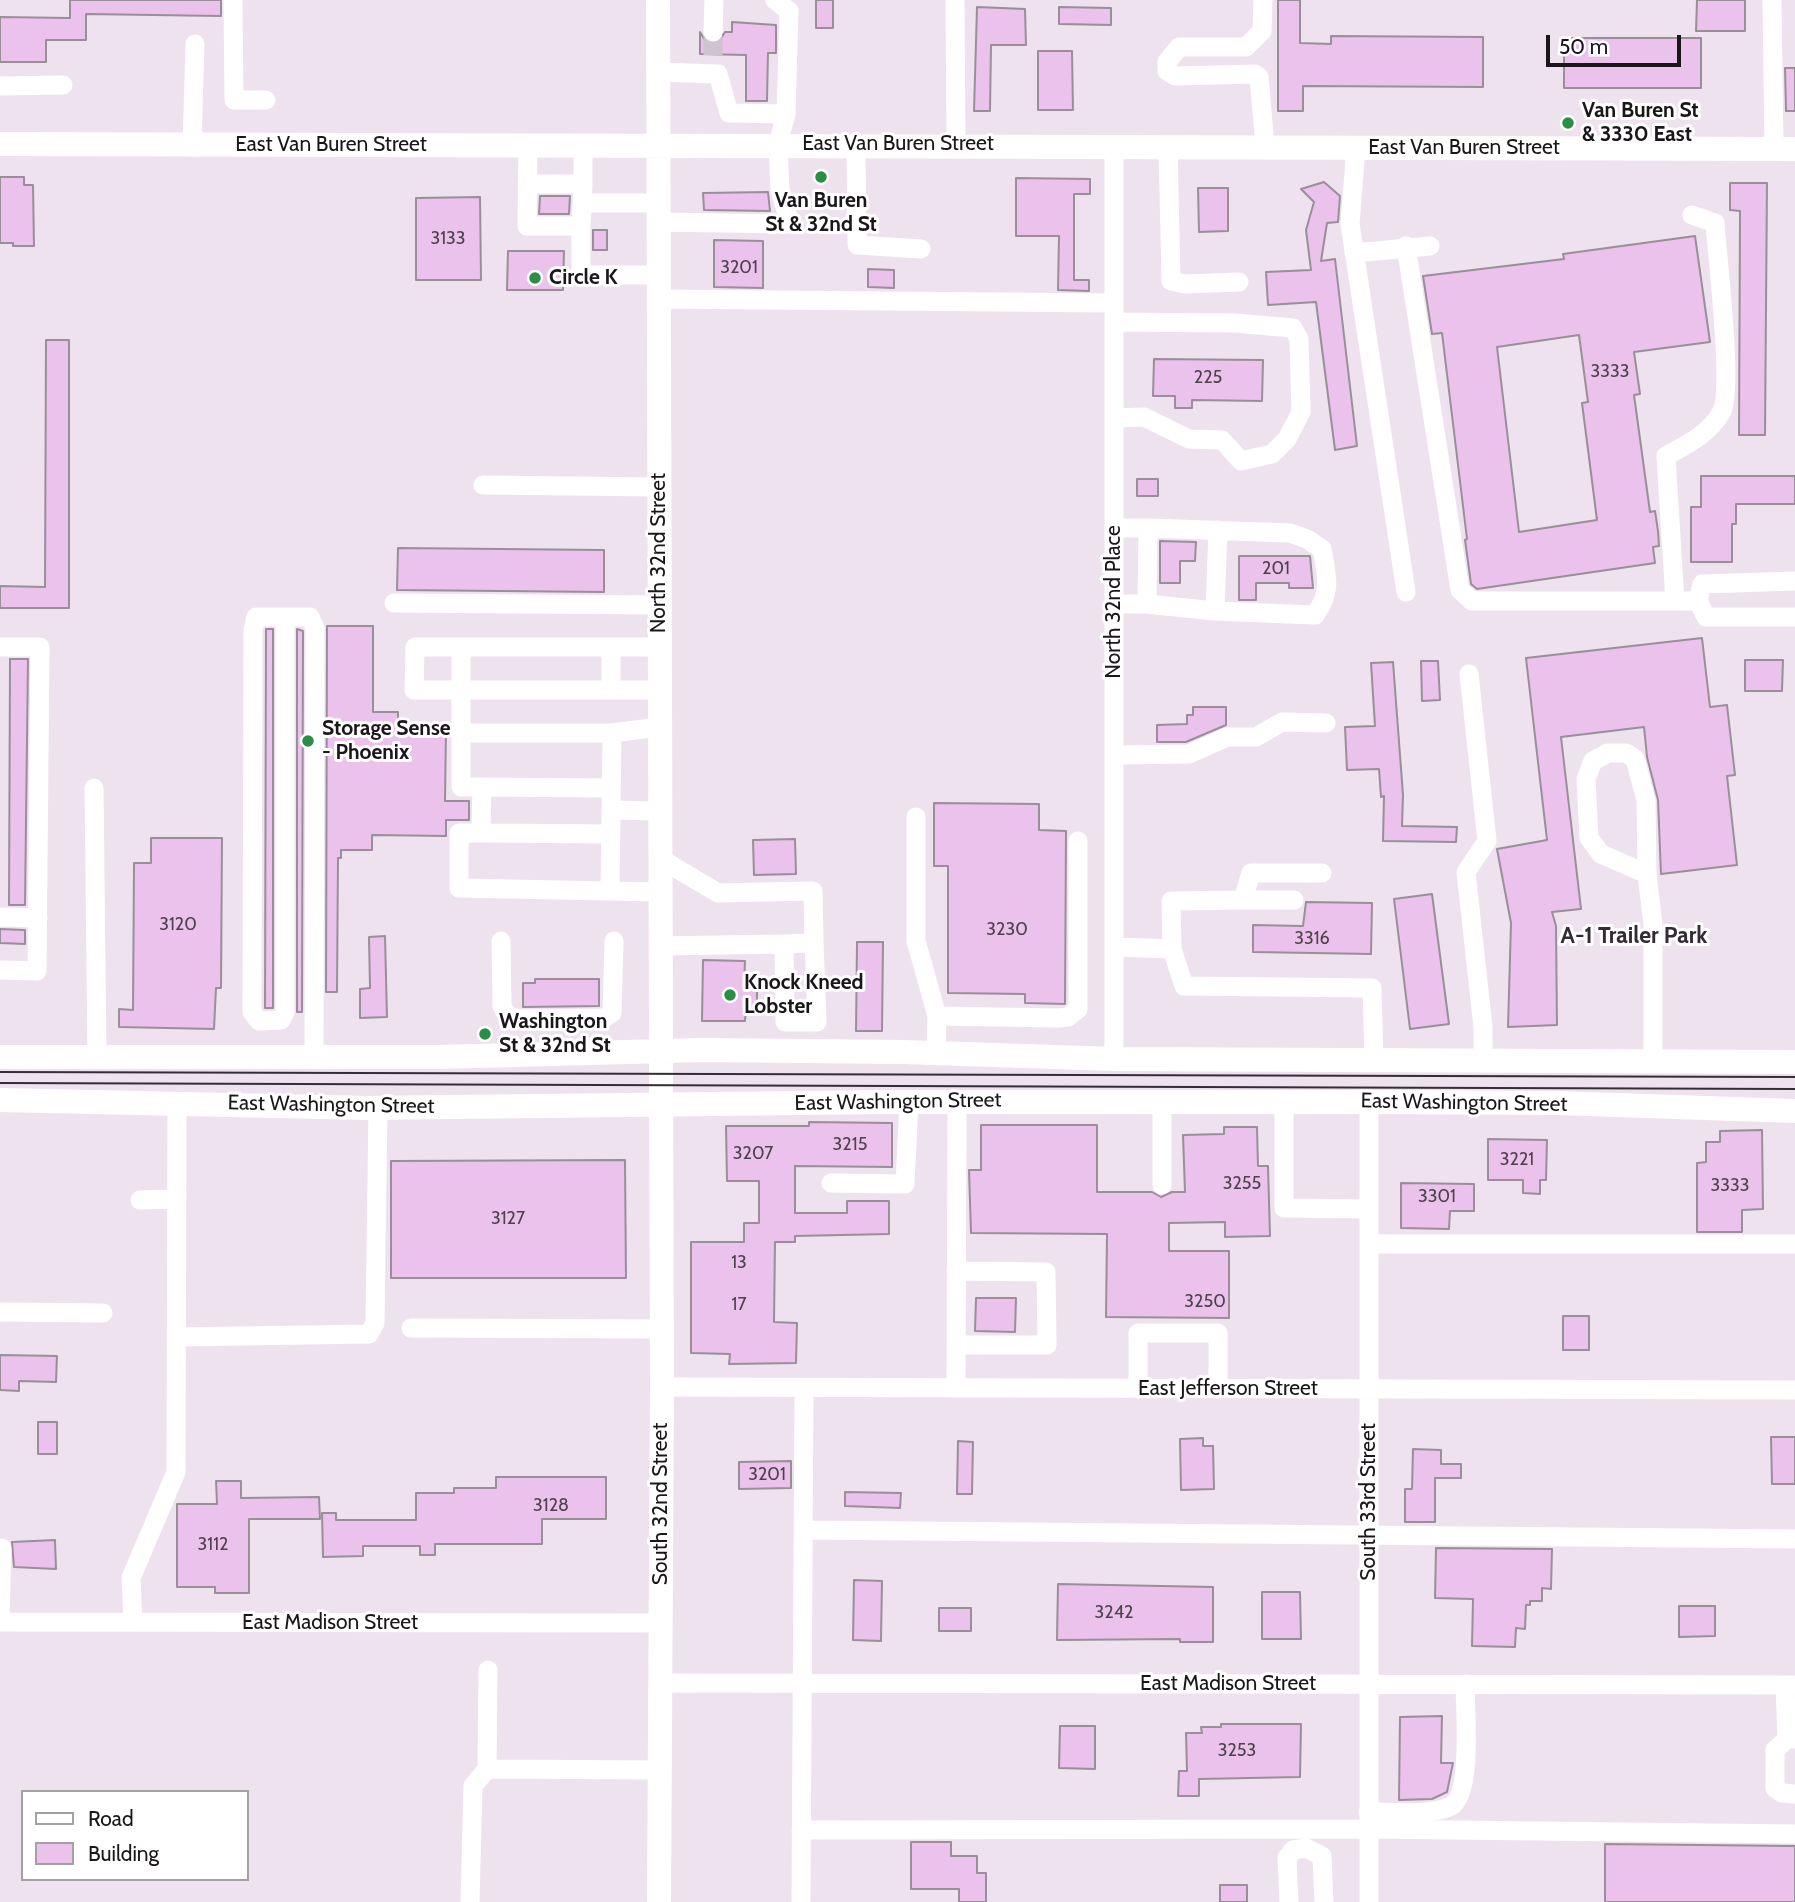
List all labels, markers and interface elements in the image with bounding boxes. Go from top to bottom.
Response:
scale bar [1550,21,1685,65]
text: 50 m [1559,34,1608,59]
place label: Van Buren St & 3330 East [1582,98,1699,148]
marker: Van Buren St & 3330 East [1560,115,1576,131]
street label: East Van Buren Street [802,131,994,157]
street label: East Van Buren Street [235,132,427,158]
street label: East Van Buren Street [1368,135,1560,161]
marker: Van Buren St & 32nd St [813,169,829,185]
place label: Van Buren St & 32nd St [765,188,877,238]
house number: 3133 [430,228,466,250]
house number: 3201 [720,257,758,279]
place label: Circle K [549,265,618,291]
marker: Circle K [527,270,543,286]
house number: 3333 [1591,361,1629,383]
house number: 225 [1194,367,1222,389]
street label: North 32nd Street [646,473,672,633]
street label: North 32nd Place [1101,525,1127,679]
house number: 201 [1262,558,1290,580]
place label: Storage Sense - Phoenix [322,716,451,766]
marker: Storage Sense - Phoenix [300,733,316,749]
house number: 3120 [159,914,197,936]
house number: 3230 [986,919,1028,941]
district label: A-1 Trailer Park [1561,922,1707,950]
house number: 3316 [1294,928,1330,950]
place label: Knock Kneed Lobster [744,970,864,1020]
marker: Knock Kneed Lobster [722,987,738,1003]
place label: Washington St & 32nd St [499,1009,611,1059]
marker: Washington St & 32nd St [477,1026,493,1042]
street label: East Washington Street [794,1088,1002,1116]
street label: East Washington Street [1360,1089,1568,1117]
street label: East Washington Street [227,1091,435,1119]
house number: 3215 [833,1134,867,1156]
house number: 3207 [733,1143,773,1165]
house number: 3221 [1500,1149,1534,1171]
house number: 3255 [1223,1173,1261,1195]
house number: 3333 [1711,1175,1749,1197]
house number: 3301 [1418,1186,1456,1208]
house number: 3127 [491,1208,525,1230]
house number: 13 [731,1252,747,1274]
house number: 3250 [1184,1291,1226,1313]
house number: 17 [732,1294,746,1316]
street label: East Jefferson Street [1138,1376,1318,1402]
street label: South 32nd Street [648,1423,674,1585]
street label: South 33rd Street [1356,1423,1382,1581]
house number: 3201 [748,1464,786,1486]
house number: 3128 [533,1495,569,1517]
house number: 3112 [198,1534,228,1556]
house number: 3242 [1094,1602,1134,1624]
street label: East Madison Street [242,1610,418,1636]
street label: East Madison Street [1140,1671,1316,1697]
house number: 3253 [1218,1740,1256,1762]
legend [21,1790,248,1881]
text: Road [88,1806,134,1831]
text: Building [88,1841,159,1866]

